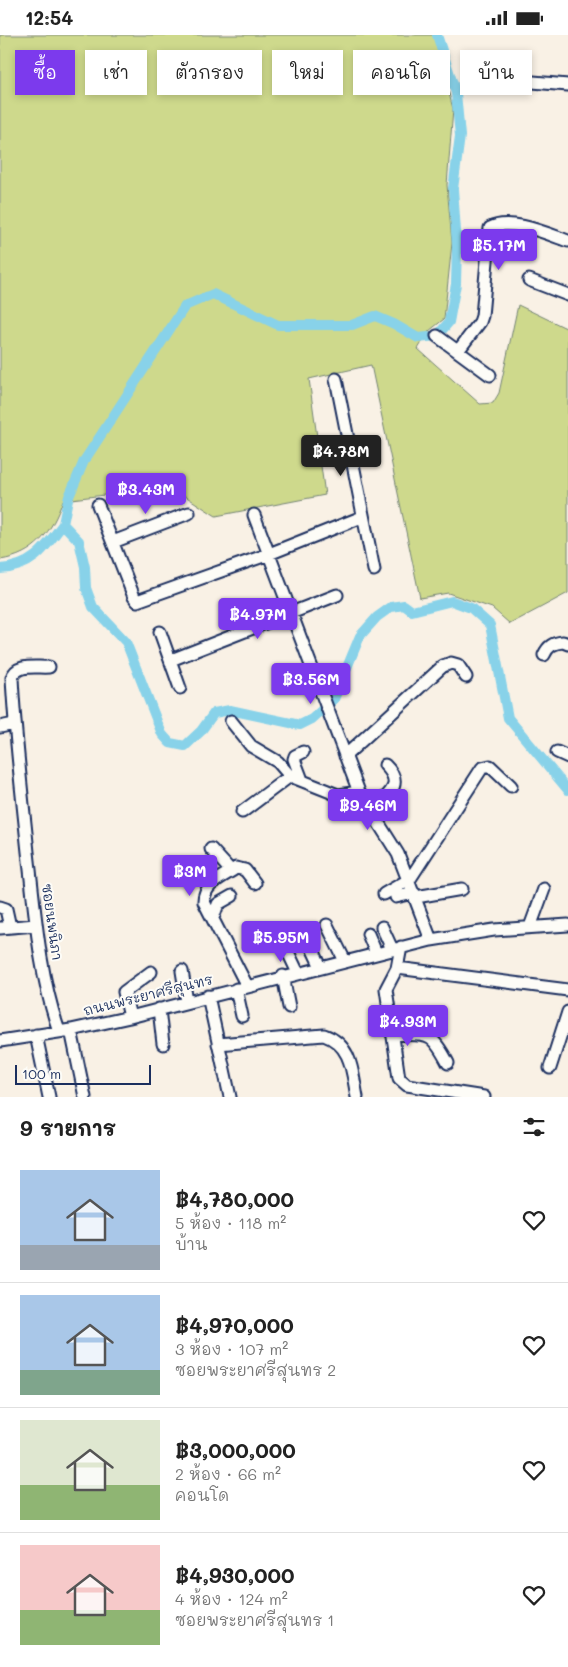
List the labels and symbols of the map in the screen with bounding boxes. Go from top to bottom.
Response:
pin: ฿5.17M [458,229,540,271]
pin: ฿4.78M [300,435,382,477]
pin: ฿3.43M [105,473,187,515]
pin: ฿4.97M [217,597,299,640]
pin: ฿3.56M [270,663,352,705]
pin: ฿9.46M [327,789,409,831]
pin: ฿3M [166,855,214,897]
street label: ซอยนพนิภา [38,882,67,962]
pin: ฿5.95M [240,921,322,963]
street label: ถนนพระยาศรีสุนทร [81,969,215,1022]
pin: ฿4.93M [367,1005,449,1047]
scale bar [15,1062,151,1085]

